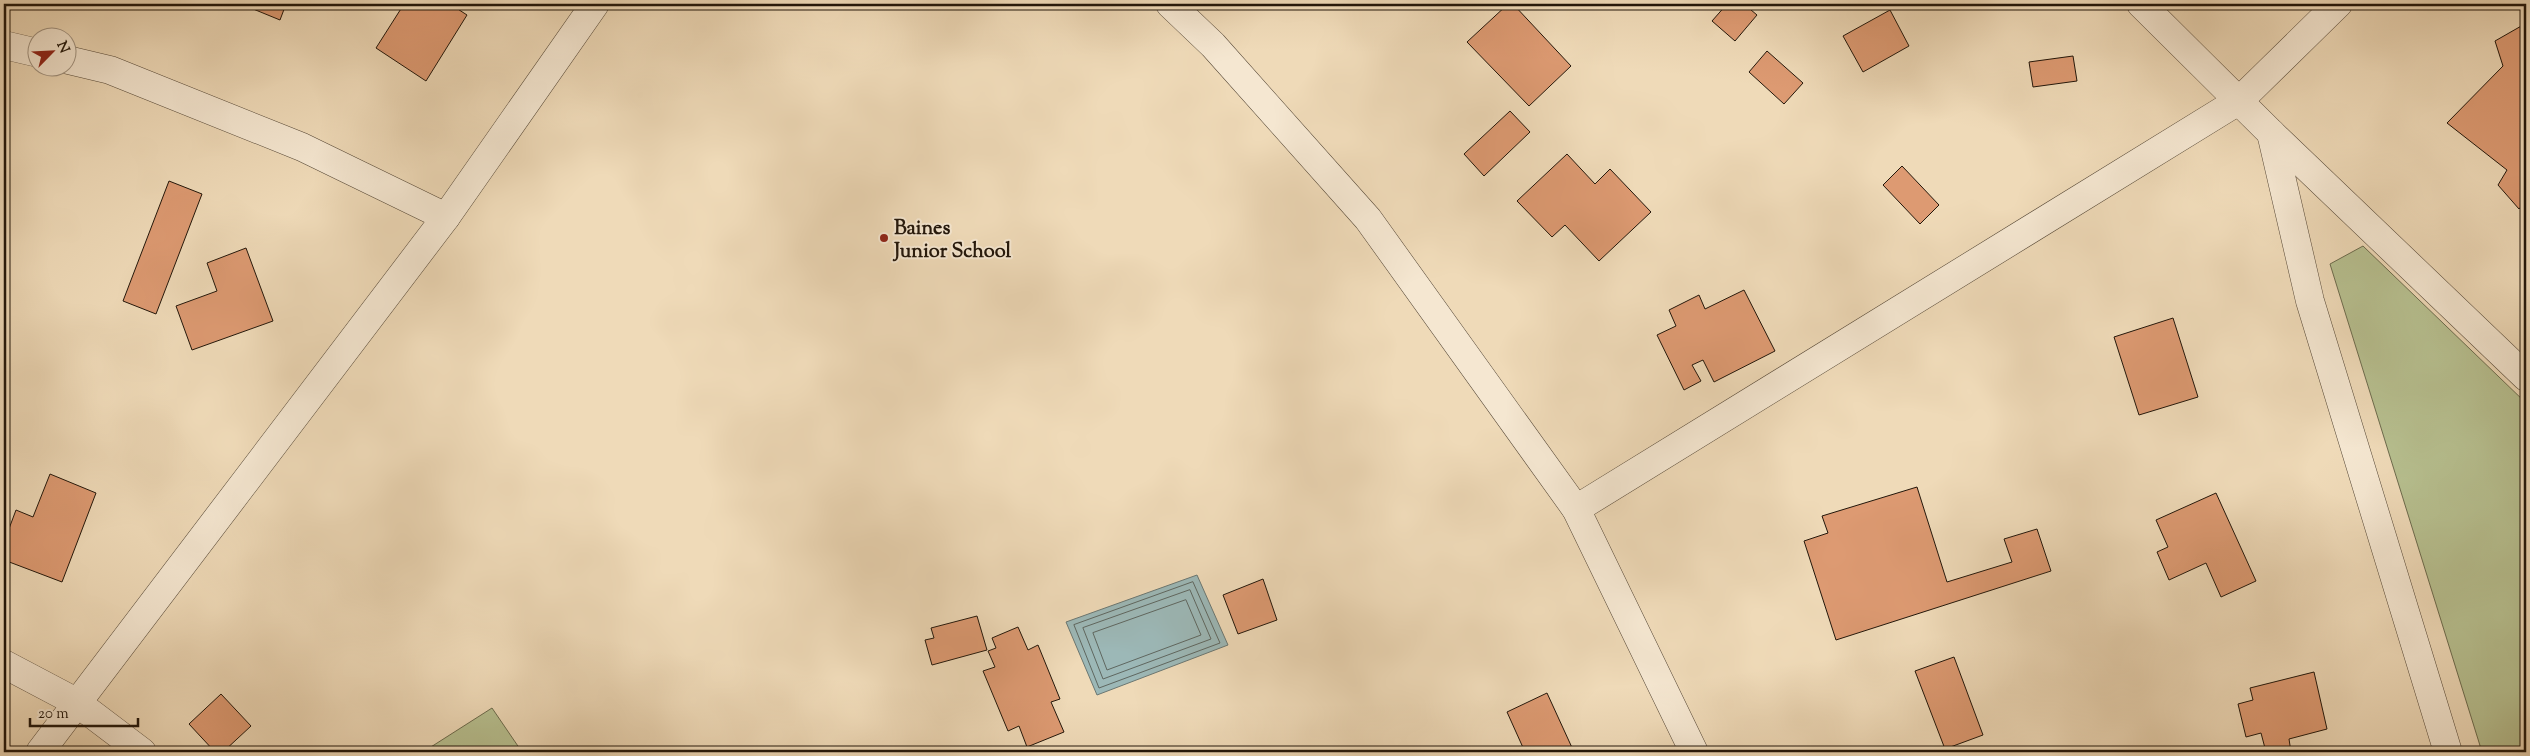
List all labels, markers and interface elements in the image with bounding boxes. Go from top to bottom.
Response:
north arrow [28,28,78,78]
text: N [51,38,73,57]
place label: Baines Junior School [892,215,1012,267]
marker: Baines Junior School [878,232,890,244]
scale bar [30,696,138,728]
text: 20 m [38,704,69,725]

